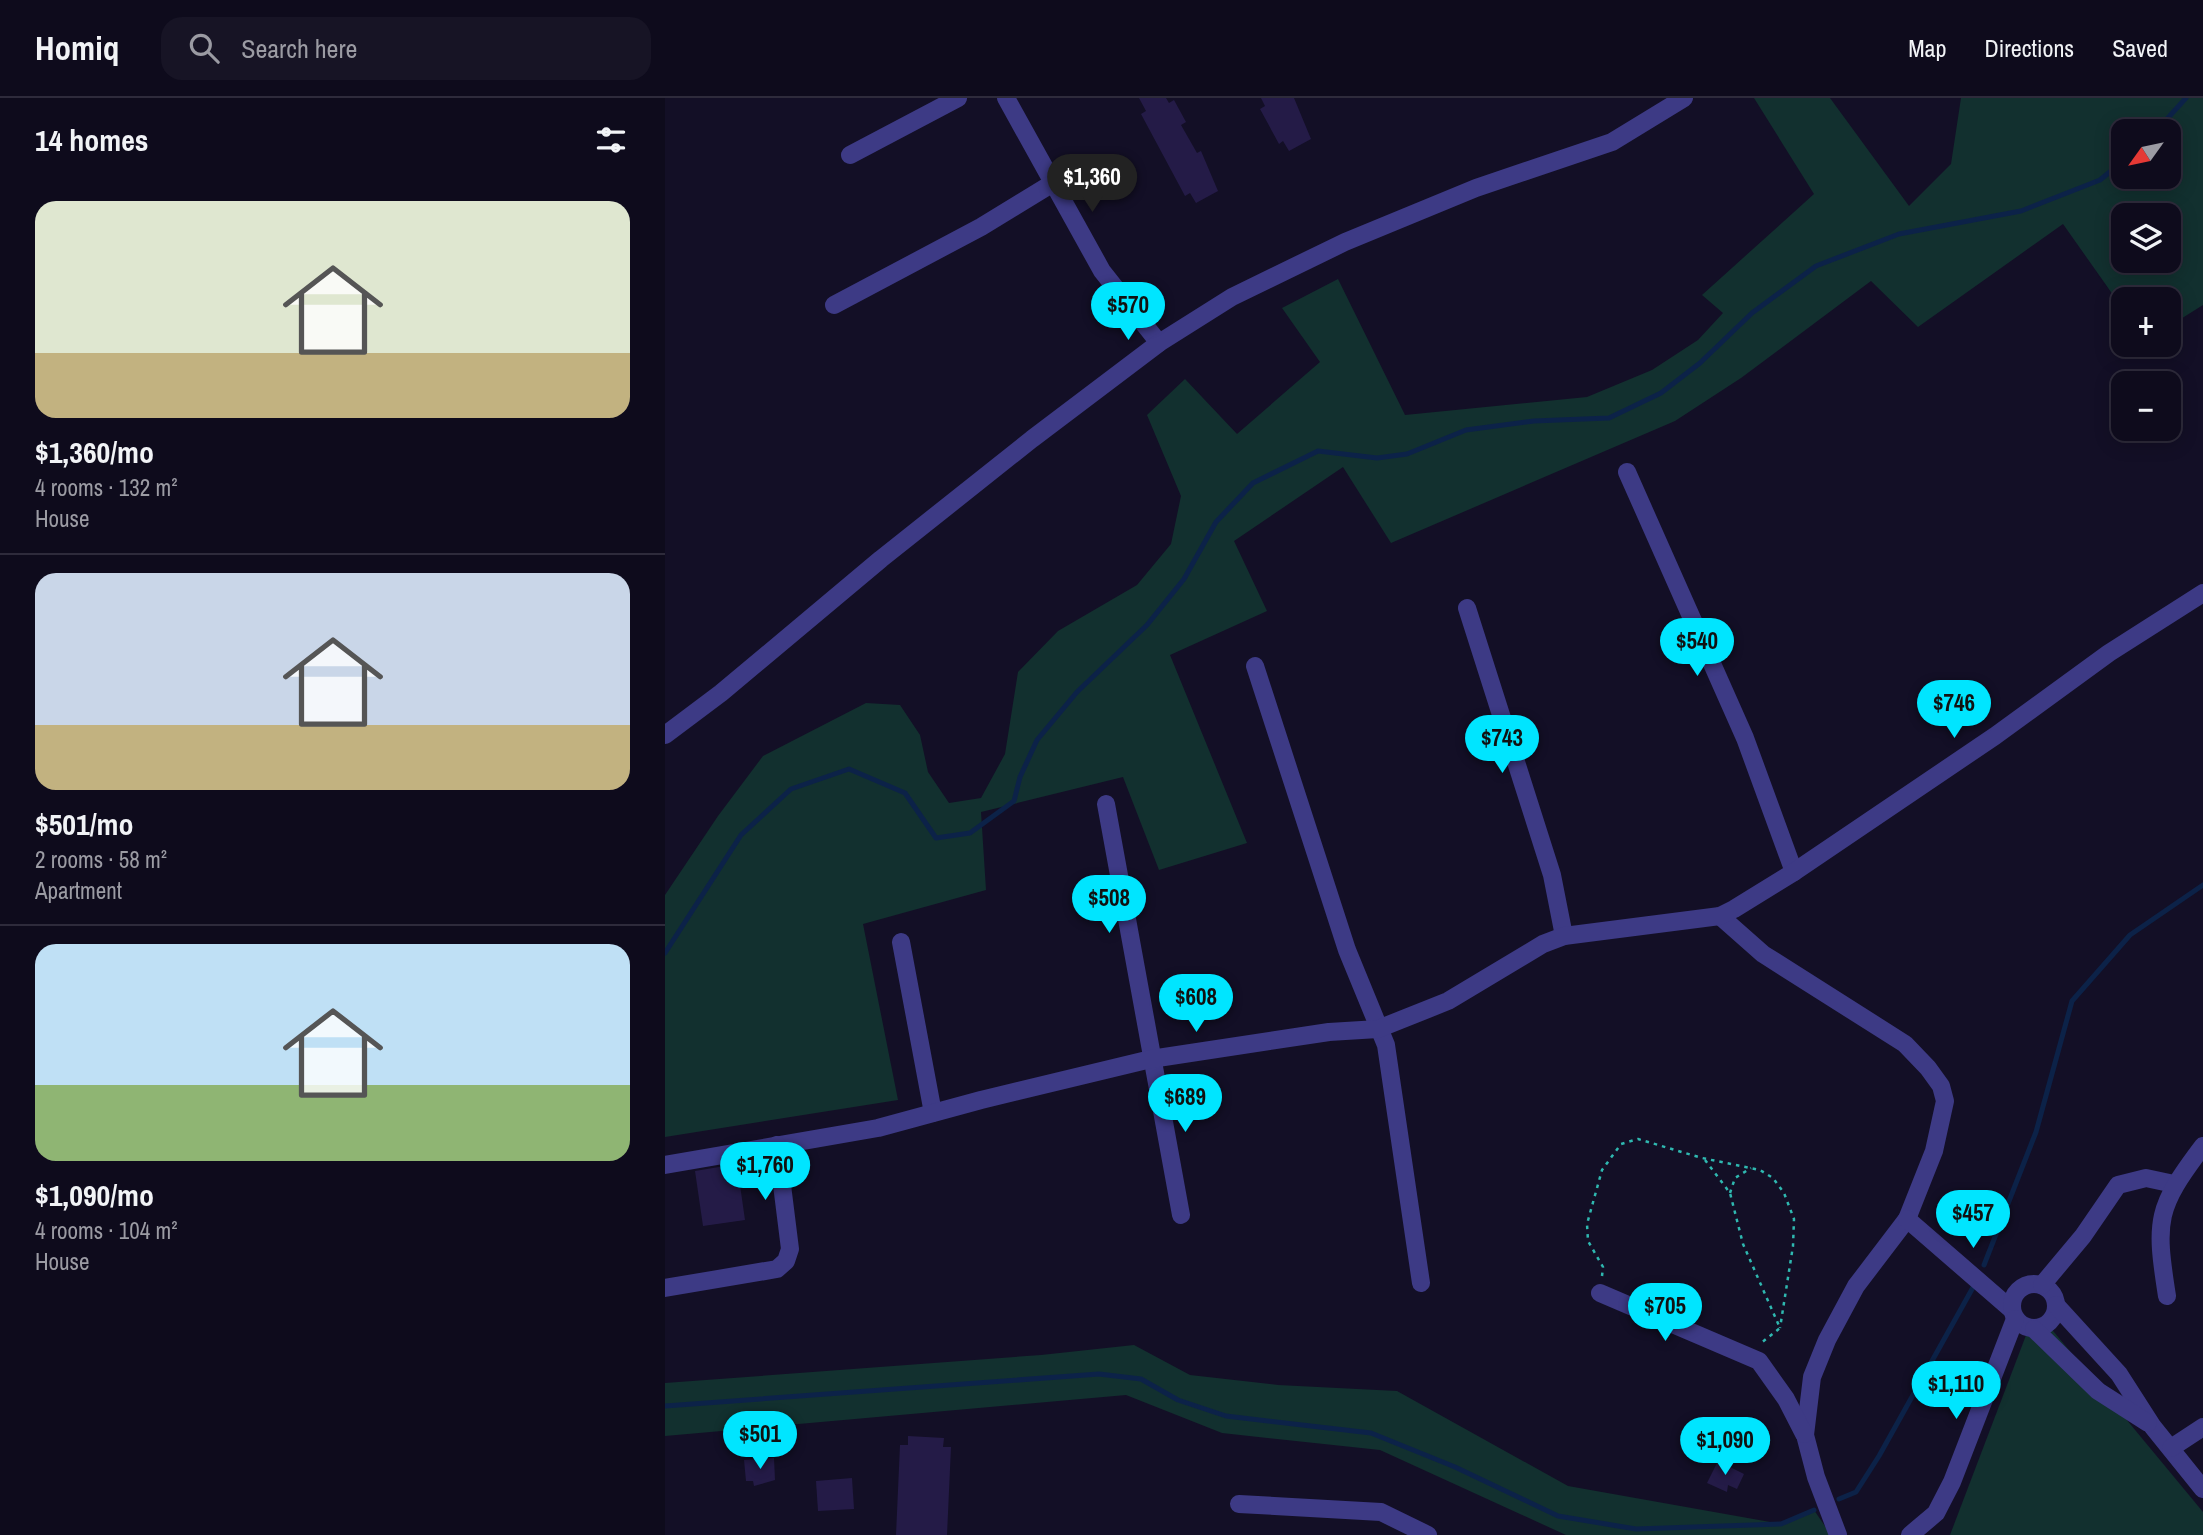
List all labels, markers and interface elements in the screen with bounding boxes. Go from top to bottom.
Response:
search box [161,17,651,80]
text: Homiq [35,26,119,70]
icon: search [185,29,223,67]
text: Search here [241,31,357,66]
text: Map [1908,32,1946,64]
text: Directions [1984,32,2074,64]
text: Saved [2112,32,2168,64]
north arrow [2111,119,2181,189]
map controls [2111,119,2181,441]
text: 14 homes [35,120,149,160]
icon: filters [592,121,630,159]
pin: $1,360 [1035,155,1149,214]
text: $1,360 [1063,161,1121,192]
button: layers [2111,203,2181,273]
icon: home [270,247,396,373]
pin: $570 [1087,282,1169,342]
button: + [2111,287,2181,357]
text: $570 [1107,289,1149,320]
button: − [2111,371,2181,441]
text: $1,360/mo [35,432,154,472]
text: 4 rooms · 132 m² [35,472,178,503]
text: House [35,503,90,534]
pin: $540 [1656,618,1738,678]
icon: home [270,619,396,745]
text: $540 [1676,625,1718,656]
pin: $746 [1913,680,1995,740]
text: $746 [1933,687,1975,718]
pin: $743 [1461,716,1543,775]
text: $743 [1481,722,1523,753]
text: $501/mo [35,804,133,844]
text: 2 rooms · 58 m² [35,844,167,875]
text: Apartment [35,875,122,906]
pin: $508 [1068,876,1150,935]
text: $508 [1088,882,1130,913]
pin: $608 [1155,974,1237,1034]
text: $608 [1175,981,1217,1012]
icon: home [270,990,396,1116]
pin: $689 [1144,1074,1226,1134]
text: $689 [1164,1081,1206,1112]
pin: $1,760 [708,1142,822,1202]
text: $1,760 [736,1149,794,1180]
text: $1,090/mo [35,1175,154,1215]
pin: $457 [1932,1190,2014,1250]
text: $457 [1952,1197,1994,1228]
text: 4 rooms · 104 m² [35,1215,178,1246]
text: House [35,1246,90,1277]
pin: $705 [1624,1284,1706,1343]
text: $705 [1644,1290,1686,1321]
pin: $1,110 [1899,1362,2013,1421]
text: $1,110 [1928,1368,1984,1399]
pin: $501 [719,1412,801,1471]
text: $501 [739,1418,781,1449]
pin: $1,090 [1668,1418,1782,1477]
text: $1,090 [1696,1424,1754,1455]

